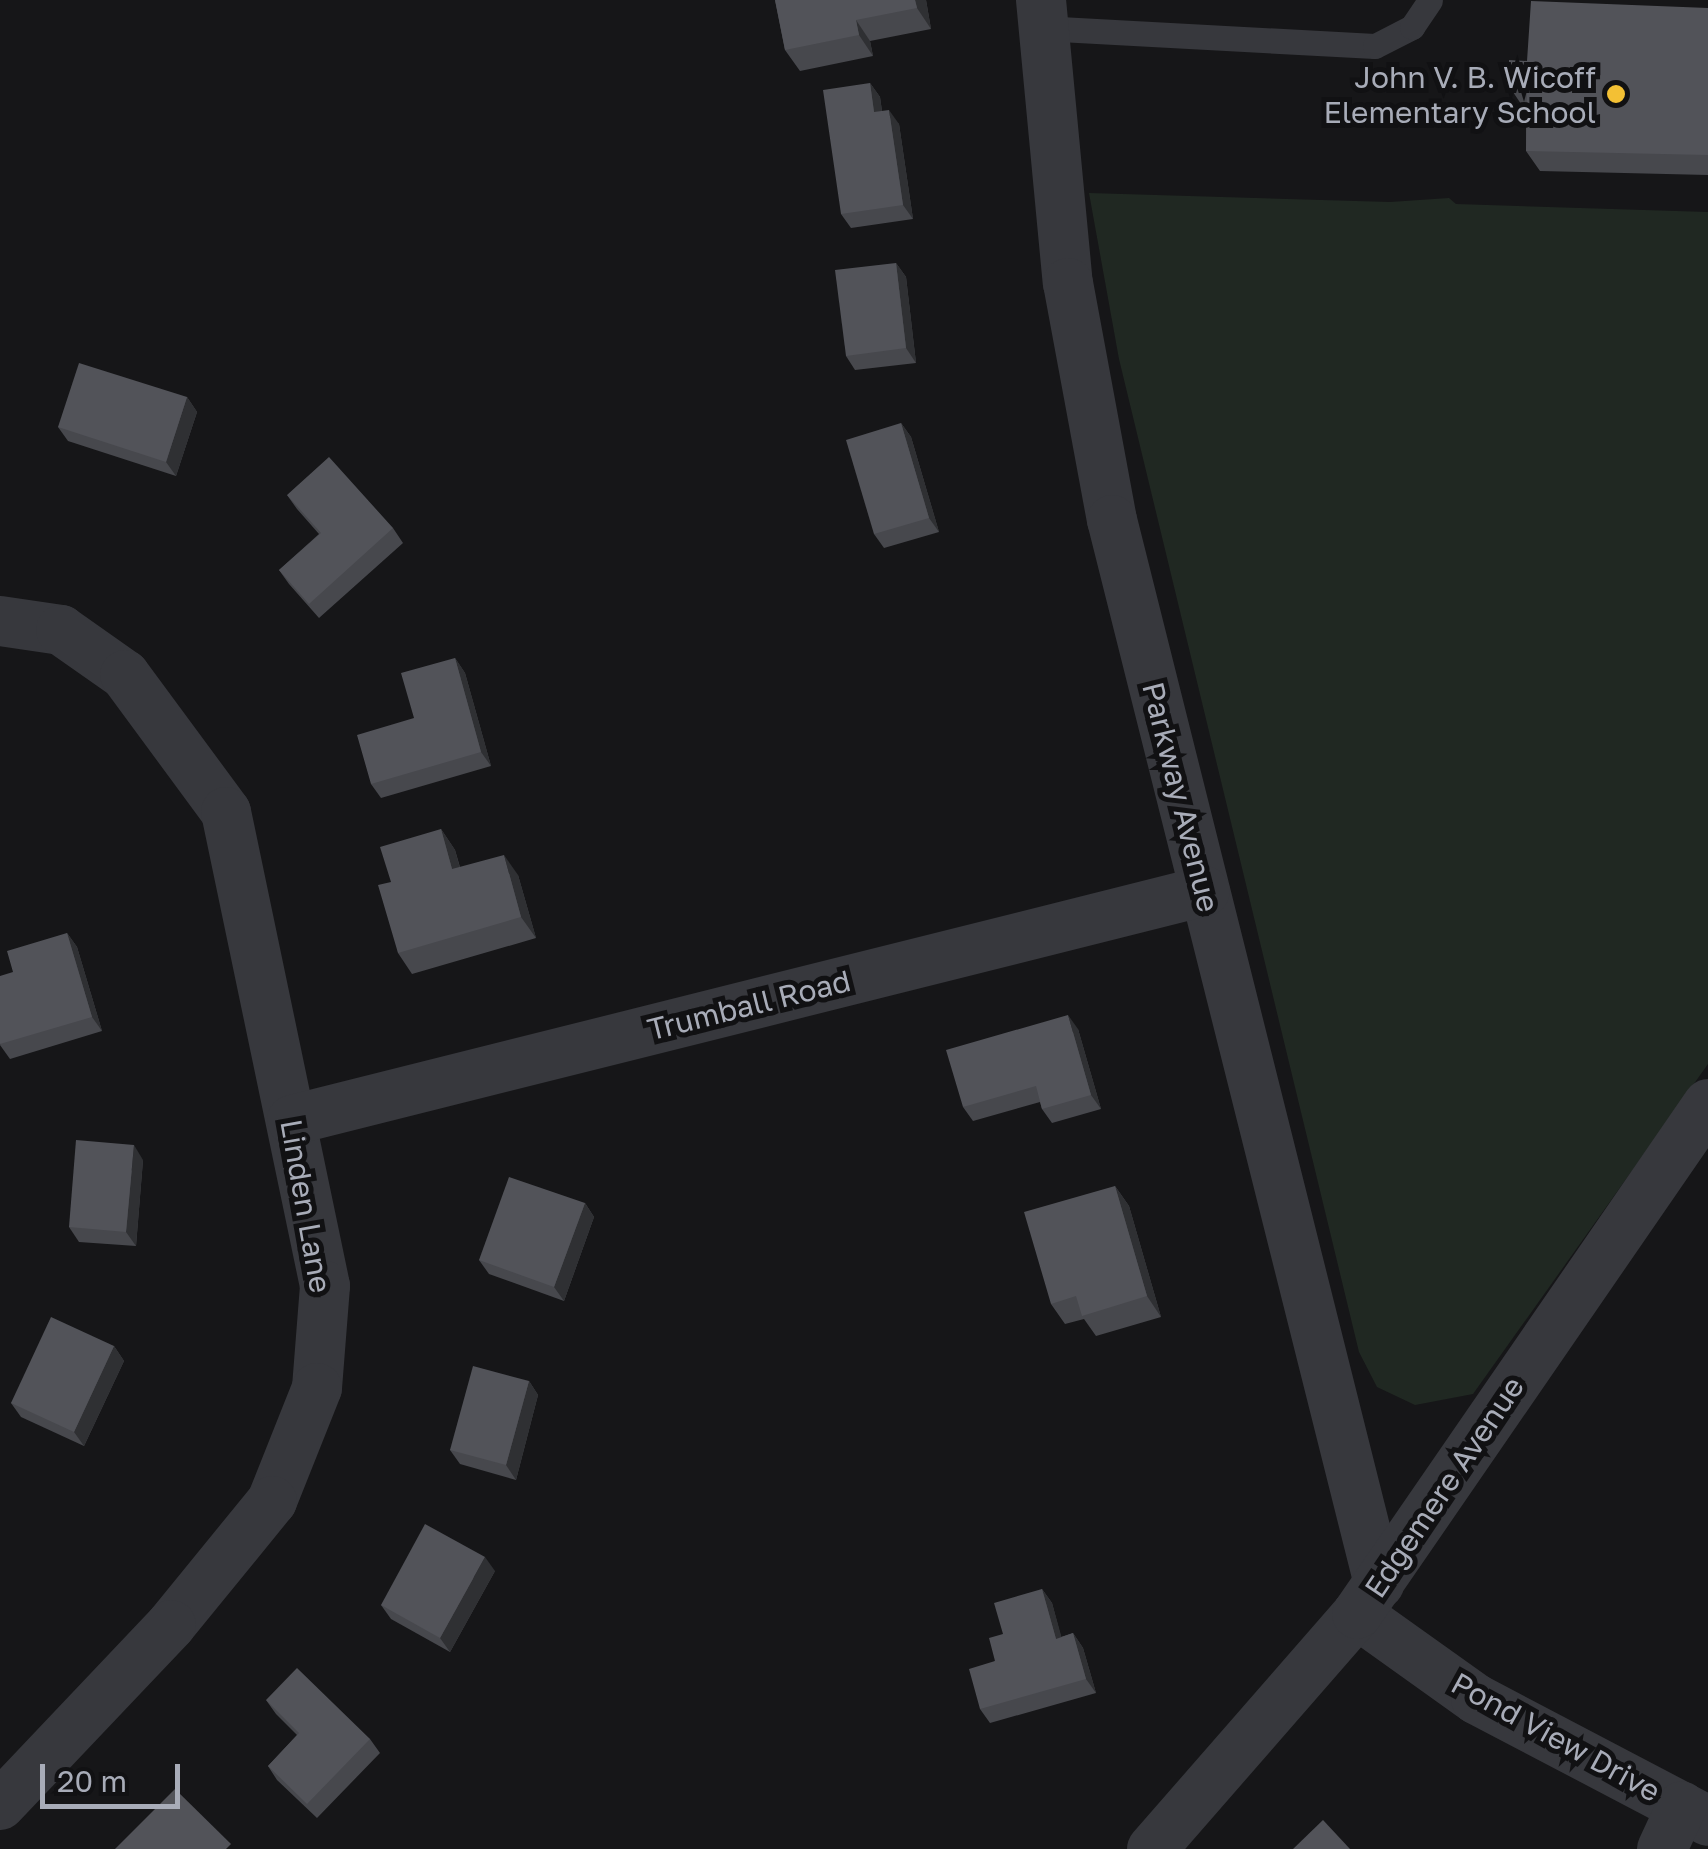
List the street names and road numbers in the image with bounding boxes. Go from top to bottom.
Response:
street label: Parkway Avenue [1135,678,1227,916]
street label: Trumball Road [644,962,854,1048]
street label: Linden Lane [273,1116,339,1296]
street label: Edgemere Avenue [1357,1370,1531,1604]
street label: Pond View Drive [1445,1665,1667,1809]

